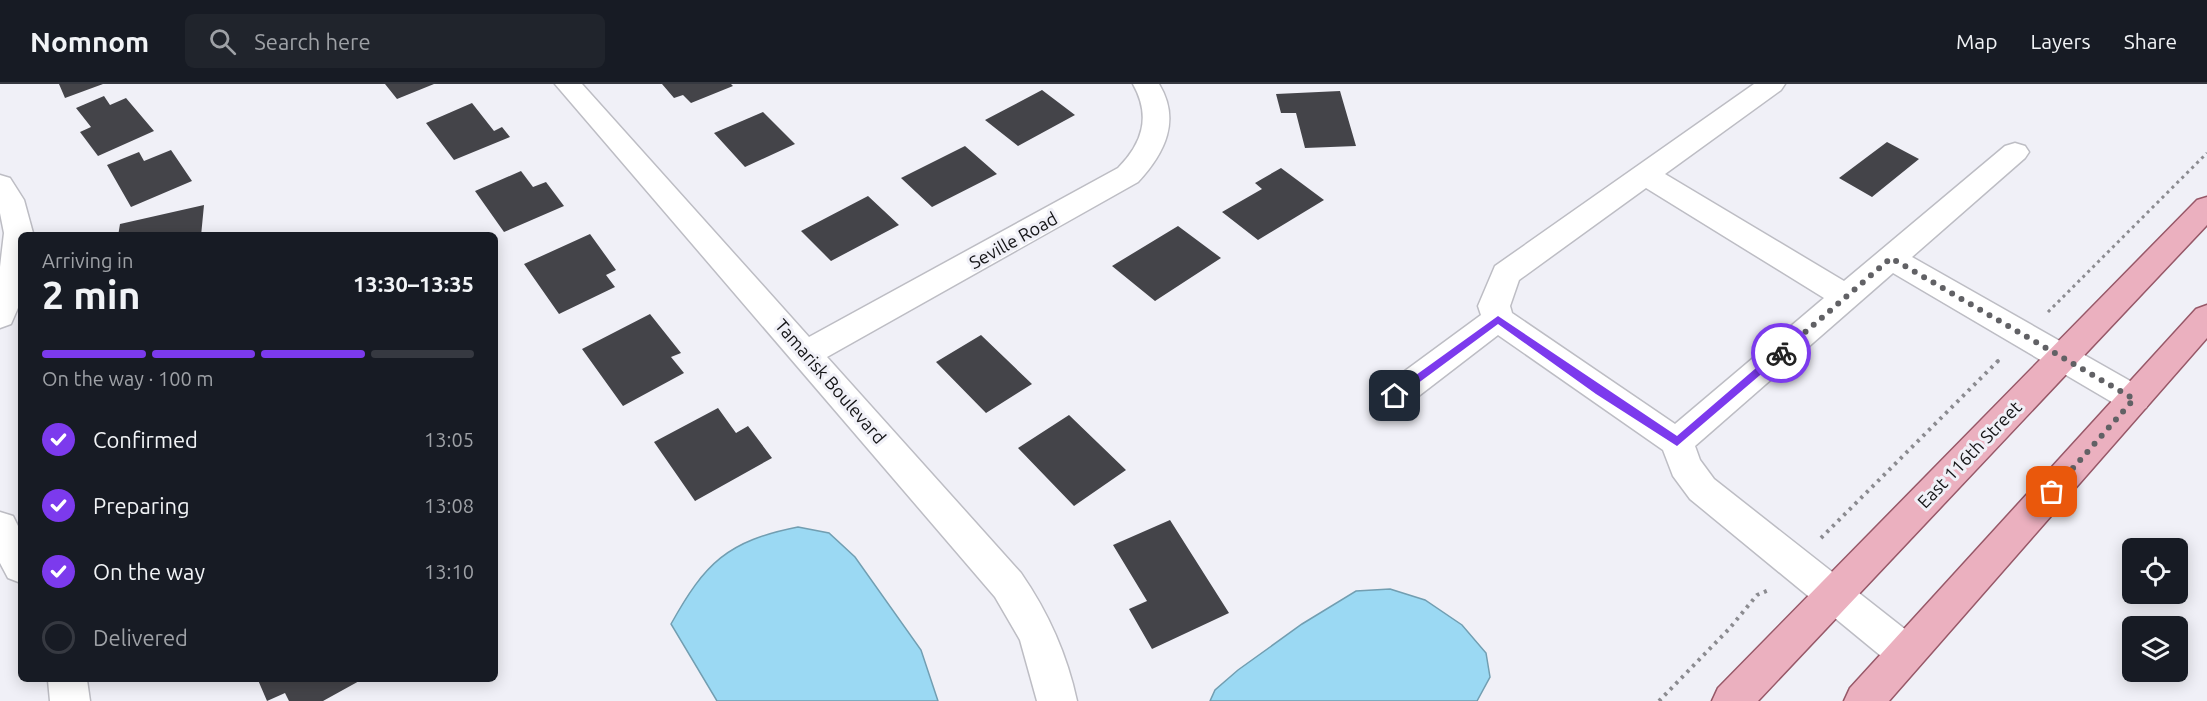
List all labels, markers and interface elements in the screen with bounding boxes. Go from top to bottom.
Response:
search box [185,14,605,68]
icon: search [206,25,239,58]
text: Nomnom [30,26,149,57]
text: Search here [254,29,371,54]
text: Map [1956,29,1997,53]
text: Layers [2030,29,2091,53]
text: Share [2124,29,2177,53]
street label: Seville Road [966,208,1060,272]
text: Arriving in [42,249,133,272]
text: 13:30–13:35 [353,271,474,296]
text: 2 min [42,273,141,316]
street label: Tamarisk Boulevard [772,315,890,447]
courier [1751,323,1811,383]
icon: bike [1765,337,1798,370]
text: On the way · 100 m [42,367,214,390]
pin [1369,370,1420,421]
icon: home [1378,379,1411,412]
street label: East 116th Street [1913,397,2025,511]
icon: check [42,423,75,456]
text: Confirmed [93,427,198,452]
text: 13:05 [424,428,474,451]
pin [2026,466,2077,517]
icon: bag [2035,475,2068,508]
icon: check [42,489,75,522]
text: Preparing [93,493,190,518]
text: 13:08 [424,494,474,517]
map controls [2122,538,2188,682]
button: locate [2122,538,2188,604]
icon: check [42,555,75,588]
text: On the way [93,559,205,584]
text: 13:10 [424,560,474,583]
button: layers [2122,616,2188,682]
text: Delivered [93,625,188,650]

